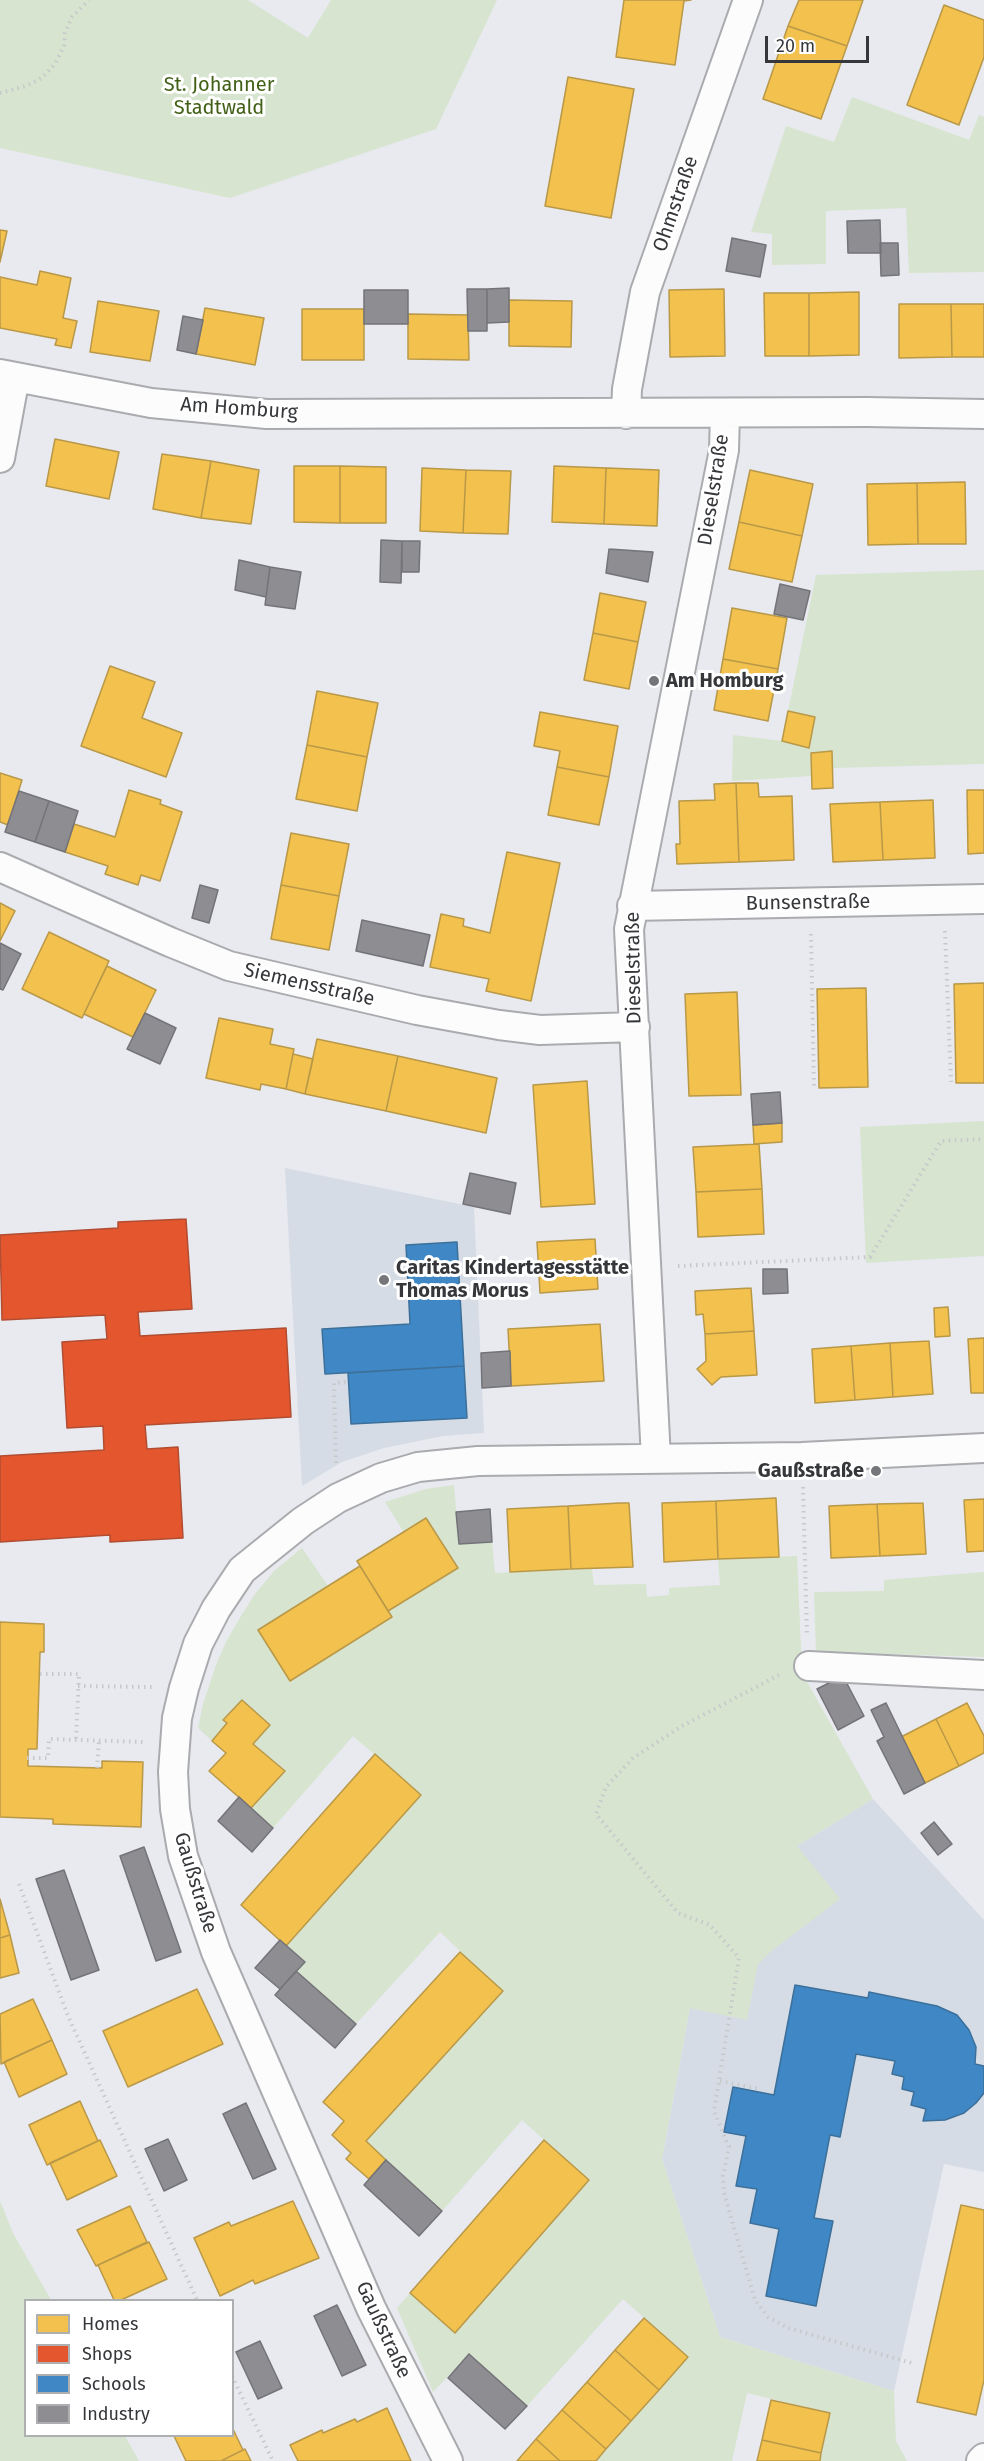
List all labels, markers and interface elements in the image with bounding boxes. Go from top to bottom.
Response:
scale bar [768,24,872,62]
text: 20 m [776,35,815,57]
park label: St. Johanner Stadtwald [164,73,274,120]
street label: Ohmstraße [648,153,704,255]
street label: Am Homburg [179,393,299,425]
street label: Dieselstraße [693,432,735,548]
place label: Am Homburg [666,669,784,693]
marker: Am Homburg [647,674,661,688]
street label: Bunsenstraße [745,890,871,916]
street label: Dieselstraße [621,911,647,1025]
street label: Siemensstraße [241,958,377,1012]
place label: Caritas Kindertagesstätte Thomas Morus [396,1256,629,1303]
marker: Caritas Kindertagesstätte Thomas Morus [377,1273,391,1287]
place label: Gaußstraße [758,1459,864,1483]
marker: Gaußstraße [869,1464,883,1478]
street label: Gaußstraße [168,1830,222,1936]
street label: Gaußstraße [350,2278,416,2382]
legend [24,2299,234,2437]
text: Homes [82,2313,138,2335]
text: Shops [82,2343,132,2365]
text: Schools [82,2373,146,2395]
text: Industry [82,2403,150,2425]

